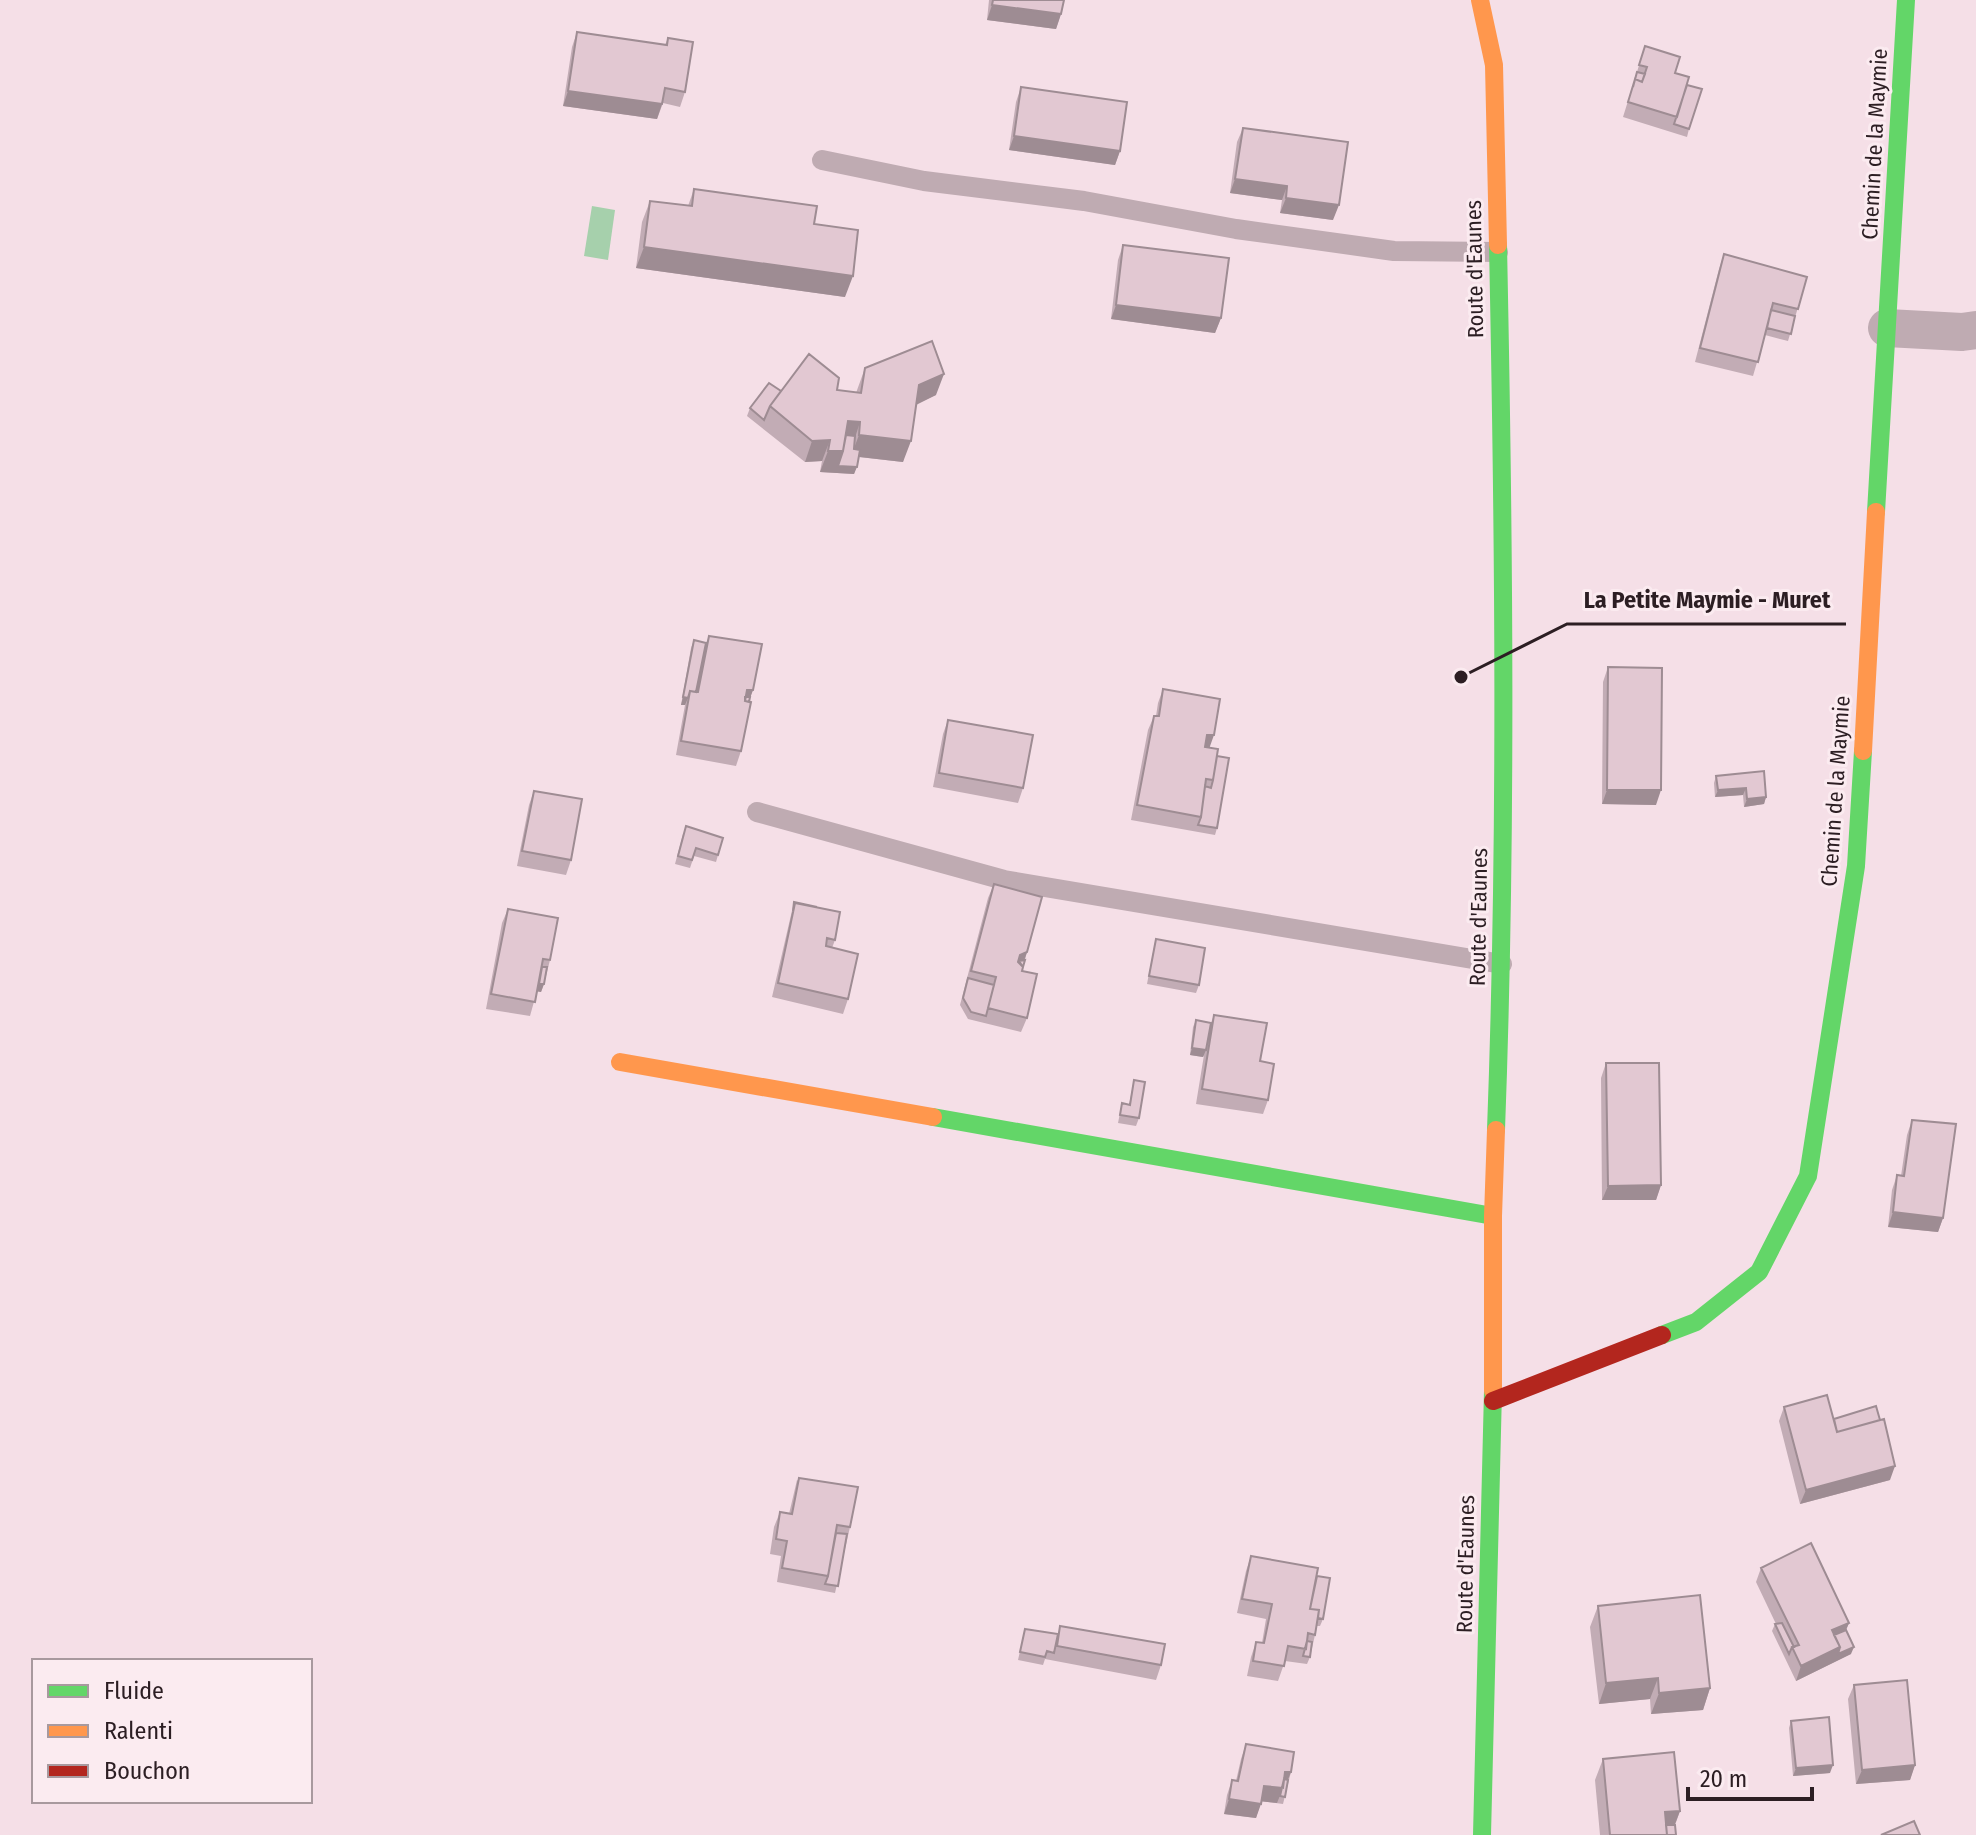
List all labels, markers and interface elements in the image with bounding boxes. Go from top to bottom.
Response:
street label: Chemin de la Maymie [1856,48,1893,240]
street label: Route d'Eaunes [1460,200,1489,338]
callout: La Petite Maymie - Muret [1567,576,1846,624]
text: La Petite Maymie - Muret [1584,586,1831,614]
street label: Chemin de la Maymie [1815,695,1856,887]
street label: Route d'Eaunes [1464,848,1493,986]
street label: Route d'Eaunes [1451,1495,1480,1633]
legend [32,1659,312,1803]
text: Fluide [104,1677,164,1705]
text: Ralenti [104,1717,173,1745]
scale bar [1688,1751,1812,1801]
text: Bouchon [104,1757,191,1785]
text: 20 m [1700,1765,1747,1793]

